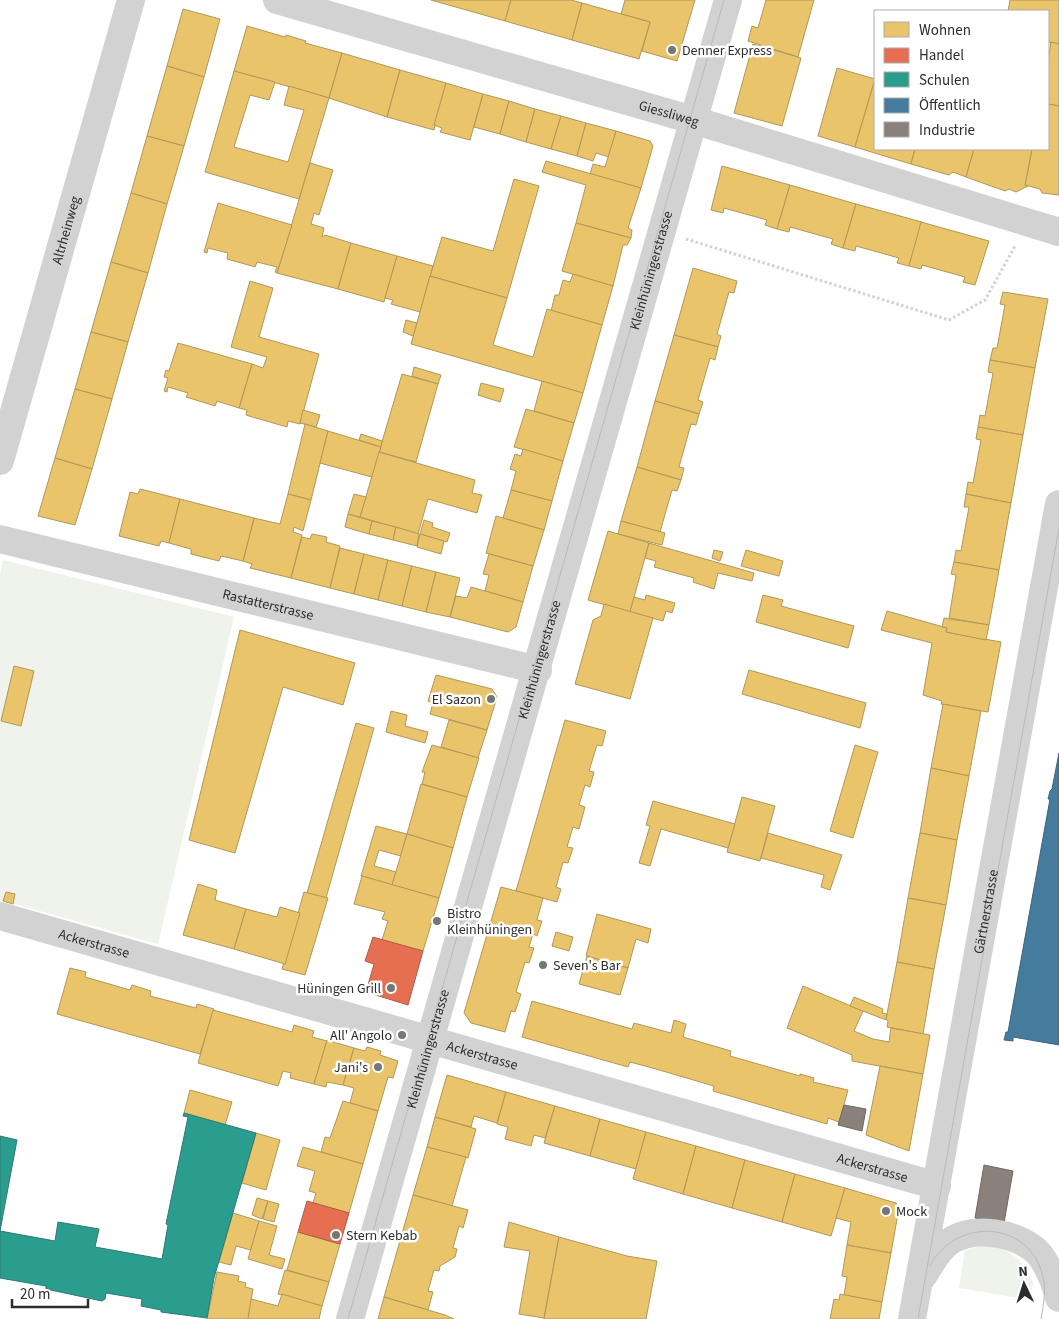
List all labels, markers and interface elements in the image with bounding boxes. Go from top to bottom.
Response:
legend [874,10,1049,150]
text: Wohnen [919,20,971,41]
place label: Denner Express [682,41,772,61]
marker: Denner Express [666,44,678,56]
text: Handel [919,45,964,66]
text: Schulen [919,70,970,91]
text: Öffentlich [919,95,981,116]
street label: Giessliweg [636,96,701,132]
text: Industrie [919,120,975,141]
street label: Altrheinweg [47,194,86,267]
street label: Kleinhüningerstrasse [625,209,678,332]
street label: Rastatterstrasse [220,585,316,626]
street label: Kleinhüningerstrasse [513,598,567,722]
place label: El Sazon [432,690,481,710]
marker: El Sazon [485,693,497,705]
street label: Gärtnerstrasse [969,868,1004,956]
place label: Bistro Kleinhüningen [447,904,532,940]
marker: Bistro Kleinhüningen [431,915,443,927]
street label: Ackerstrasse [56,924,132,964]
place label: Seven's Bar [553,956,621,976]
marker: Seven's Bar [537,959,549,971]
place label: Hüningen Grill [297,979,381,999]
marker: Hüningen Grill [385,982,397,994]
street label: Kleinhüningerstrasse [402,987,455,1111]
place label: All' Angolo [330,1026,392,1046]
marker: All' Angolo [396,1029,408,1041]
street label: Ackerstrasse [444,1036,520,1076]
place label: Jani's [334,1058,368,1078]
marker: Jani's [372,1061,384,1073]
street label: Ackerstrasse [834,1149,910,1188]
place label: Mock [896,1202,927,1222]
marker: Mock [880,1205,892,1217]
place label: Stern Kebab [346,1226,417,1246]
marker: Stern Kebab [330,1229,342,1241]
north arrow [999,1259,1049,1309]
text: N [1018,1262,1029,1282]
scale bar [12,1276,89,1308]
text: 20 m [20,1284,50,1305]

